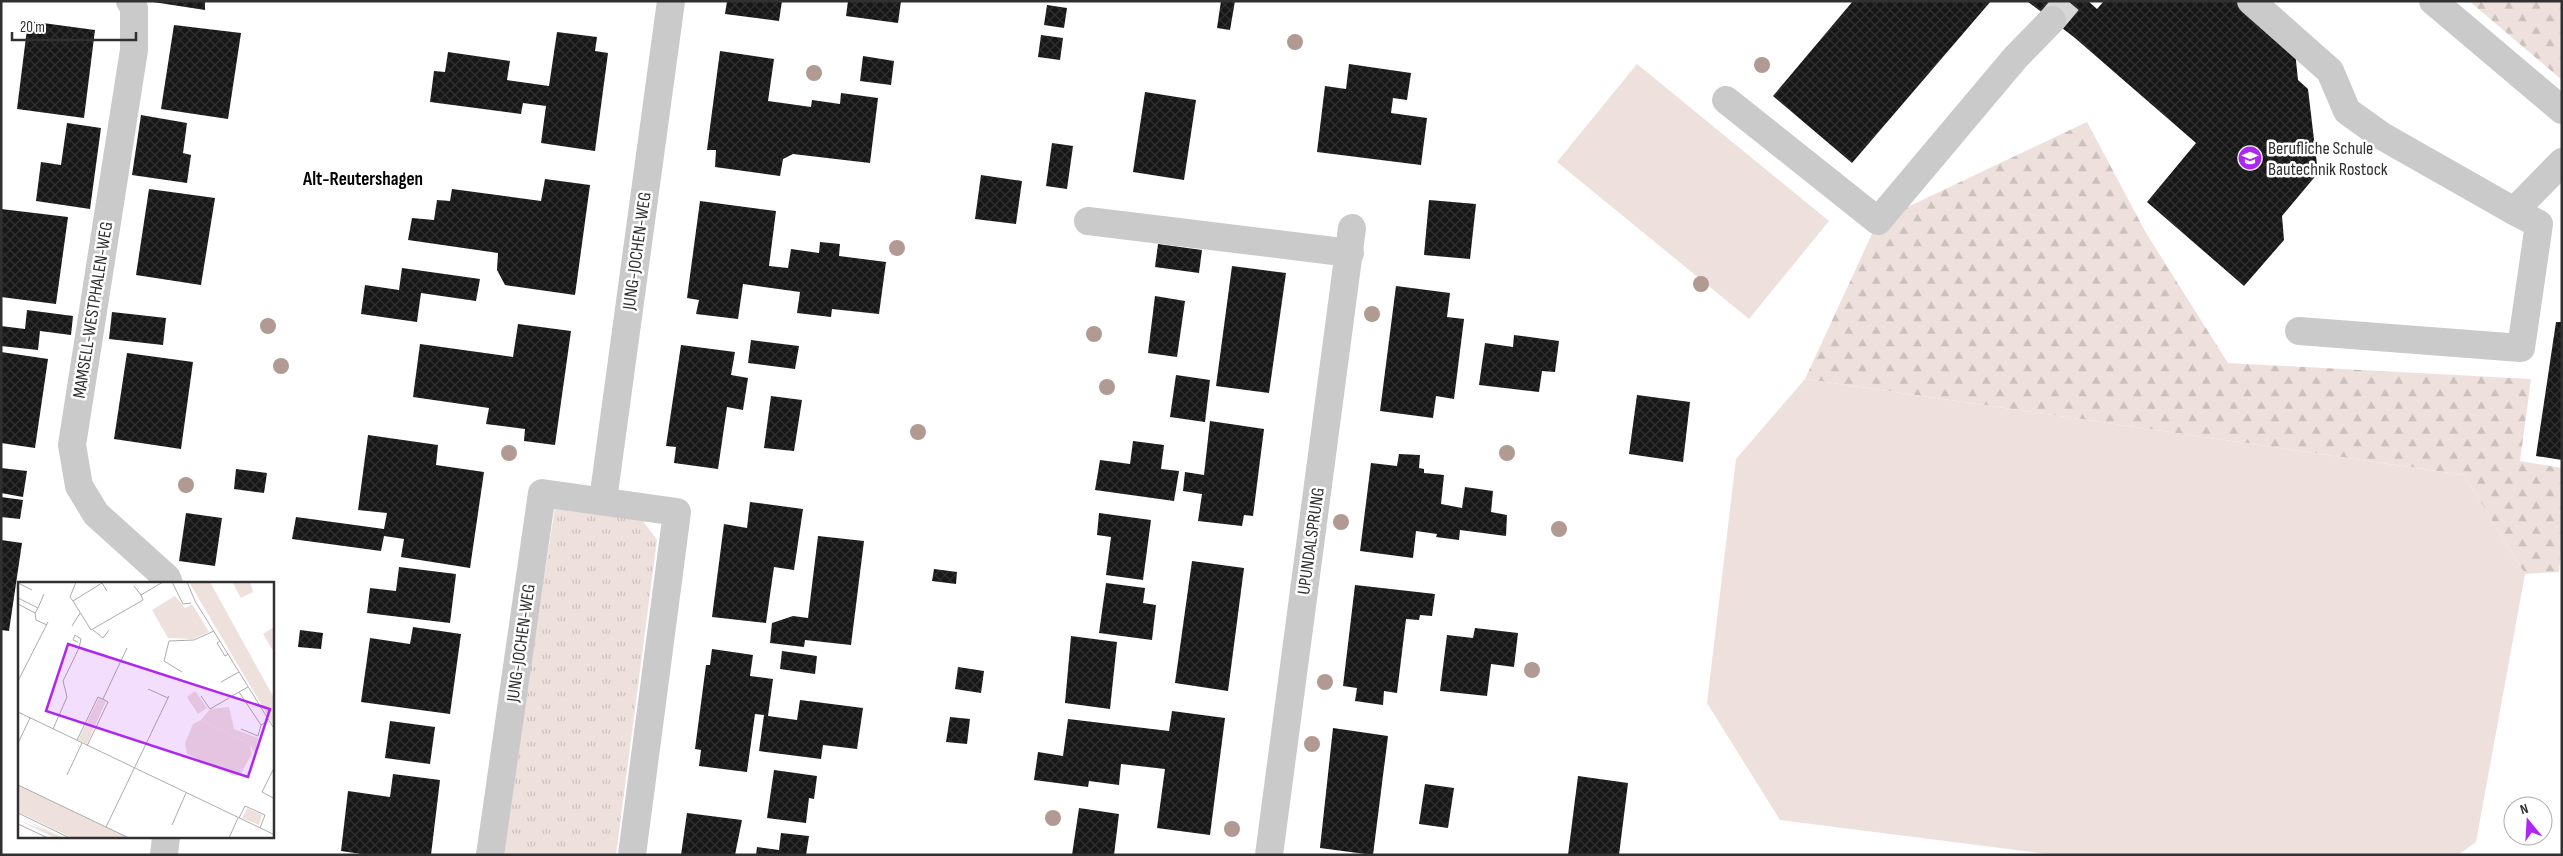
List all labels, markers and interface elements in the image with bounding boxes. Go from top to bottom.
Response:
scale bar [12,10,136,42]
text: 20 m [20,18,45,37]
place label: Berufliche Schule Bautechnik Rostock [2268,138,2388,180]
school or university icon: Berufliche Schule Bautechnik Rostock [2237,145,2263,171]
district label: Alt-Reutershagen [302,168,423,191]
street label: JUNG-JOCHEN-WEG [618,191,656,312]
street label: MAMSELL-WESTPHALEN-WEG [69,220,117,400]
street label: UPUNDALSPRUNG [1293,486,1329,596]
inset map [18,582,274,838]
street label: JUNG-JOCHEN-WEG [502,583,540,704]
north arrow [2503,796,2553,846]
text: N [2518,800,2530,818]

